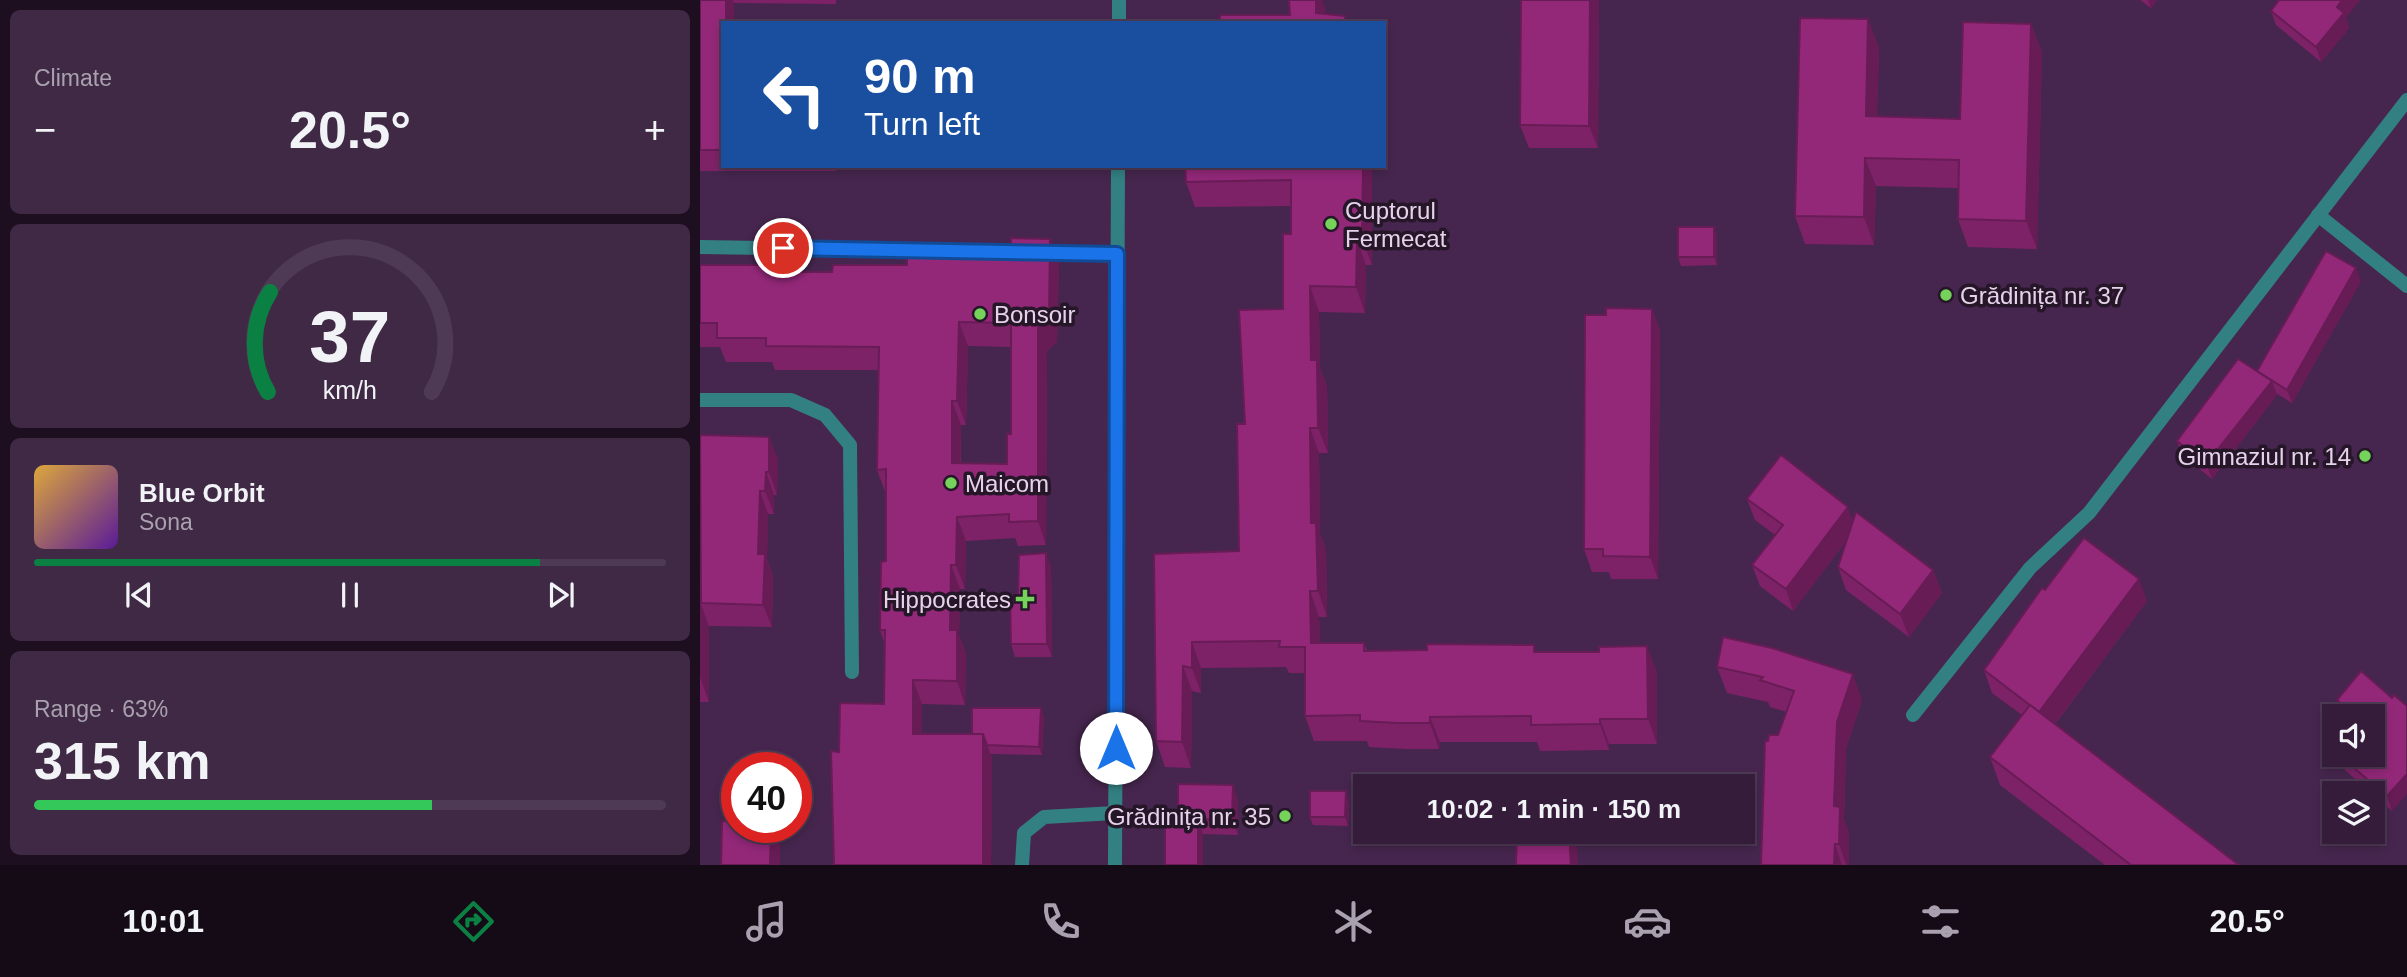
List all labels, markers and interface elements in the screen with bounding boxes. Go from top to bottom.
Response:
icon: left [749,49,840,140]
text: 90 m [864,49,976,103]
text: Climate [34,65,112,91]
text: 20.5° [289,101,411,159]
text: Turn left [864,106,980,142]
text: − [34,109,56,151]
text: + [644,109,666,151]
place label: Cuptorul Fermecat [1345,197,1447,252]
marker: Cuptorul Fermecat [1323,216,1339,232]
pin [753,218,813,278]
icon: arrive [764,229,802,267]
place label: Grădinița nr. 37 [1960,282,2124,309]
marker: Grădinița nr. 37 [1938,287,1954,303]
text: 37 [310,296,390,377]
place label: Bonsoir [994,301,1075,328]
marker: Bonsoir [972,306,988,322]
text: km/h [323,375,377,403]
place label: Gimnaziul nr. 14 [2178,443,2351,470]
marker: Gimnaziul nr. 14 [2357,448,2373,464]
place label: Maicom [965,470,1049,497]
marker: Maicom [943,475,959,491]
text: Blue Orbit [139,478,265,508]
text: Sona [139,509,193,535]
icon: previous [120,576,158,614]
icon: pause [331,576,369,614]
icon: next [542,576,580,614]
place label: Hippocrates [883,586,1011,613]
marker: Hippocrates [1017,591,1033,607]
text: Range · 63% [34,696,168,722]
map controls [2322,704,2385,844]
button: sound [2322,704,2385,767]
position arrow [1079,711,1153,785]
text: 315 km [34,732,210,790]
speed limit sign: 40 [721,752,812,843]
button: layers [2322,781,2385,844]
text: 10:02 · 1 min · 150 m [1427,794,1681,824]
place label: Grădinița nr. 35 [1107,803,1271,830]
marker: Grădinița nr. 35 [1277,808,1293,824]
icon: directions [449,897,498,946]
icon: music [742,897,791,946]
icon: phone [1036,897,1085,946]
icon: climate [1329,897,1378,946]
icon: car [1623,897,1672,946]
icon: filters [1916,897,1965,946]
text: 10:01 [122,903,204,939]
text: 20.5° [2210,903,2285,939]

